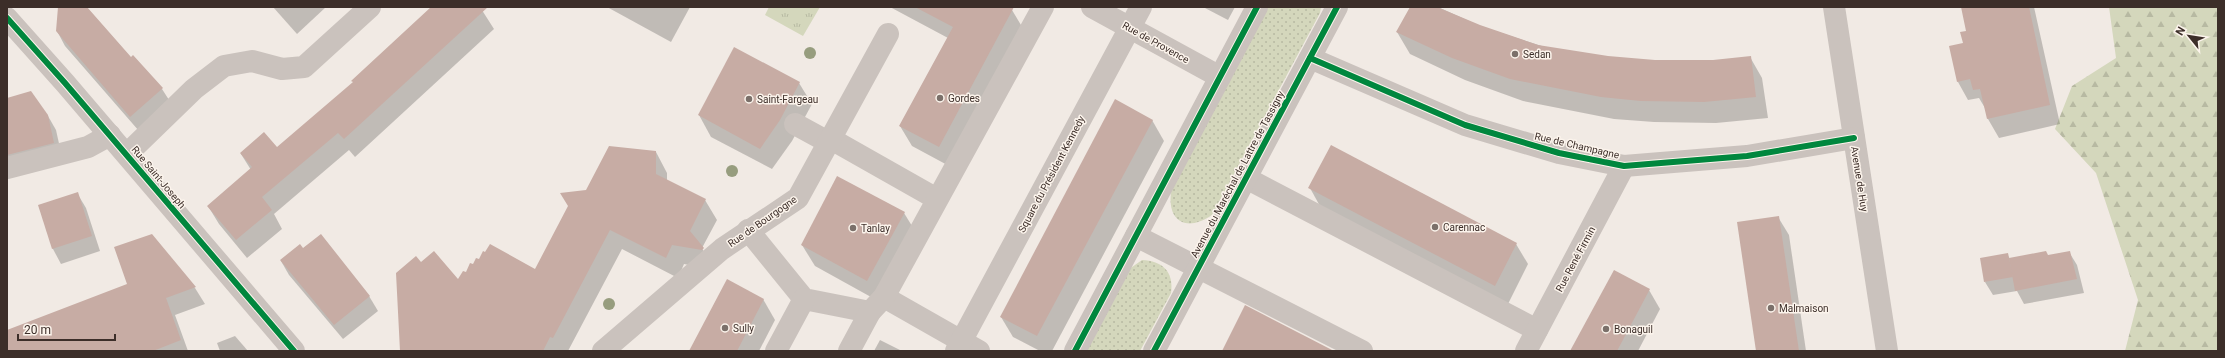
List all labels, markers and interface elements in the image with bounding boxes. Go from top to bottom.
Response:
north arrow [2169,16,2209,56]
street label: Rue de Provence [1121,20,1191,65]
text: N [2173,24,2188,38]
marker: Sedan [1510,49,1520,59]
place label: Sedan [1523,49,1551,60]
street label: Avenue du Maréchal de Lattre de Tassigny [1189,89,1286,259]
marker: Gordes [935,93,945,103]
place label: Gordes [948,93,980,104]
marker: Saint-Fargeau [744,94,754,104]
place label: Saint-Fargeau [757,94,818,105]
street label: Square du Président Kennedy [1016,114,1087,234]
street label: Rue de Champagne [1533,130,1620,161]
street label: Rue Saint-Joseph [129,144,188,211]
street label: Avenue de Huy [1849,146,1870,213]
street label: Rue de Bourgogne [726,194,799,249]
marker: Carennac [1430,222,1440,232]
place label: Carennac [1443,222,1485,233]
marker: Tanlay [848,223,858,233]
place label: Tanlay [861,223,890,234]
street label: Rue René Firmin [1554,225,1597,294]
marker: Malmaison [1766,303,1776,313]
place label: Malmaison [1779,303,1829,314]
scale bar [18,316,115,342]
text: 20 m [24,323,51,337]
marker: Sully [720,323,730,333]
place label: Sully [733,323,754,334]
marker: Bonaguil [1601,324,1611,334]
place label: Bonaguil [1614,324,1653,335]

